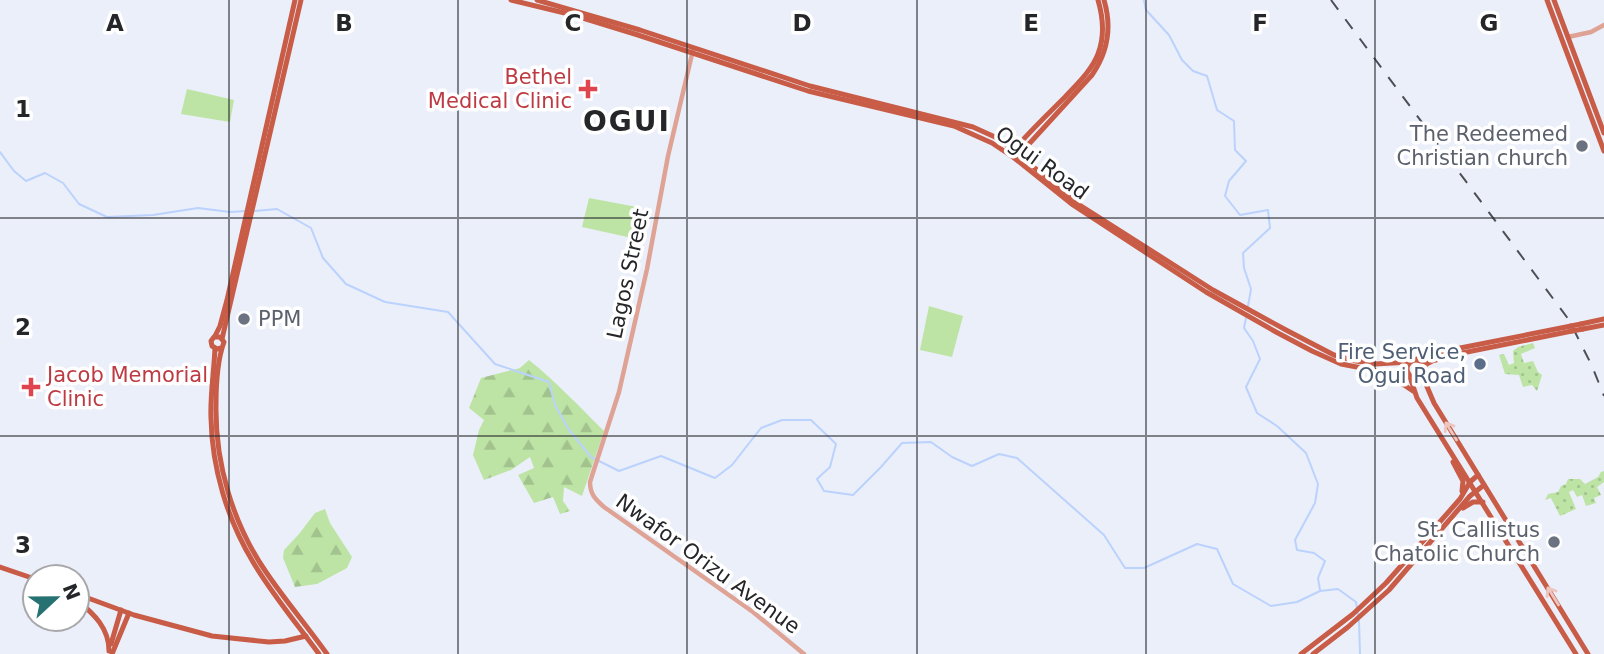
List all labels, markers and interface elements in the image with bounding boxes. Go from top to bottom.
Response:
text: A [106,10,124,36]
text: B [335,10,353,36]
text: C [565,10,581,36]
text: D [792,10,812,36]
text: E [1023,10,1039,36]
text: F [1252,10,1268,36]
text: G [1480,10,1498,36]
place label: Bethel Medical Clinic [428,65,572,113]
marker: Bethel Medical Clinic [578,79,598,99]
text: 1 [15,96,31,122]
district label: OGUI [583,105,671,138]
street label: Ogui Road [991,121,1093,205]
place label: The Redeemed Christian church [1397,122,1568,170]
marker: The Redeemed Christian church [1574,138,1590,154]
street label: Lagos Street [603,207,653,341]
place label: PPM [258,307,301,331]
marker: PPM [236,311,252,327]
text: 2 [15,314,31,340]
place label: Fire Service, Ogui Road [1338,340,1466,388]
marker: Fire Service, Ogui Road [1472,356,1488,372]
place label: Jacob Memorial Clinic [45,363,208,411]
marker: Jacob Memorial Clinic [21,377,41,397]
one-way arrow [1444,422,1459,441]
street label: Nwafor Orizu Avenue [611,489,805,639]
place label: St. Callistus Chatolic Church [1374,518,1540,566]
text: 3 [15,532,31,558]
marker: St. Callistus Chatolic Church [1546,534,1562,550]
north arrow [21,563,91,633]
text: N [59,580,85,603]
one-way arrow [1545,587,1560,606]

